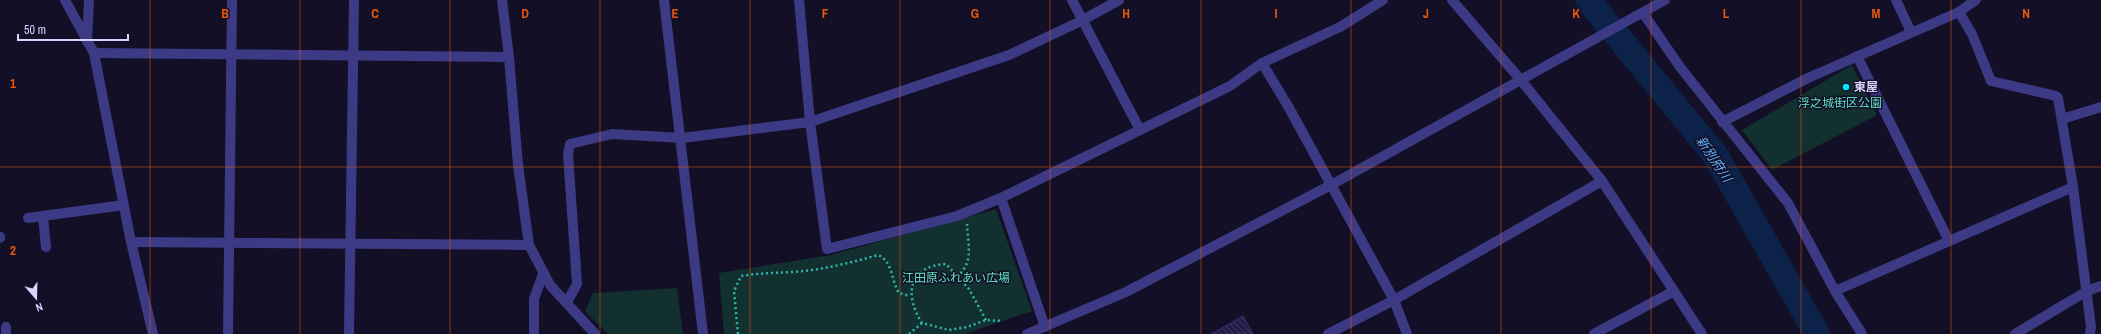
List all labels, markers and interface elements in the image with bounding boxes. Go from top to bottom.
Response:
text: B [221,5,229,22]
text: C [371,5,379,22]
text: D [521,5,529,22]
text: E [671,5,679,22]
text: F [822,5,829,22]
text: G [971,5,979,22]
text: H [1122,5,1130,22]
text: I [1275,5,1278,22]
text: J [1423,5,1429,22]
text: K [1572,5,1580,22]
text: L [1723,5,1730,22]
text: M [1872,5,1881,22]
text: N [2022,5,2030,22]
scale bar [18,16,128,42]
text: 50 m [24,22,46,38]
text: 1 [10,75,16,92]
place label: 東屋 [1854,79,1878,95]
marker: 東屋 [1841,82,1851,92]
park label: 浮之城街区公園 [1798,95,1882,111]
water label: 新別府川 [1692,133,1737,187]
text: 2 [10,242,16,259]
park label: 江田原ふれあい広場 [902,270,1010,286]
north arrow [16,278,56,318]
text: N [34,300,45,315]

